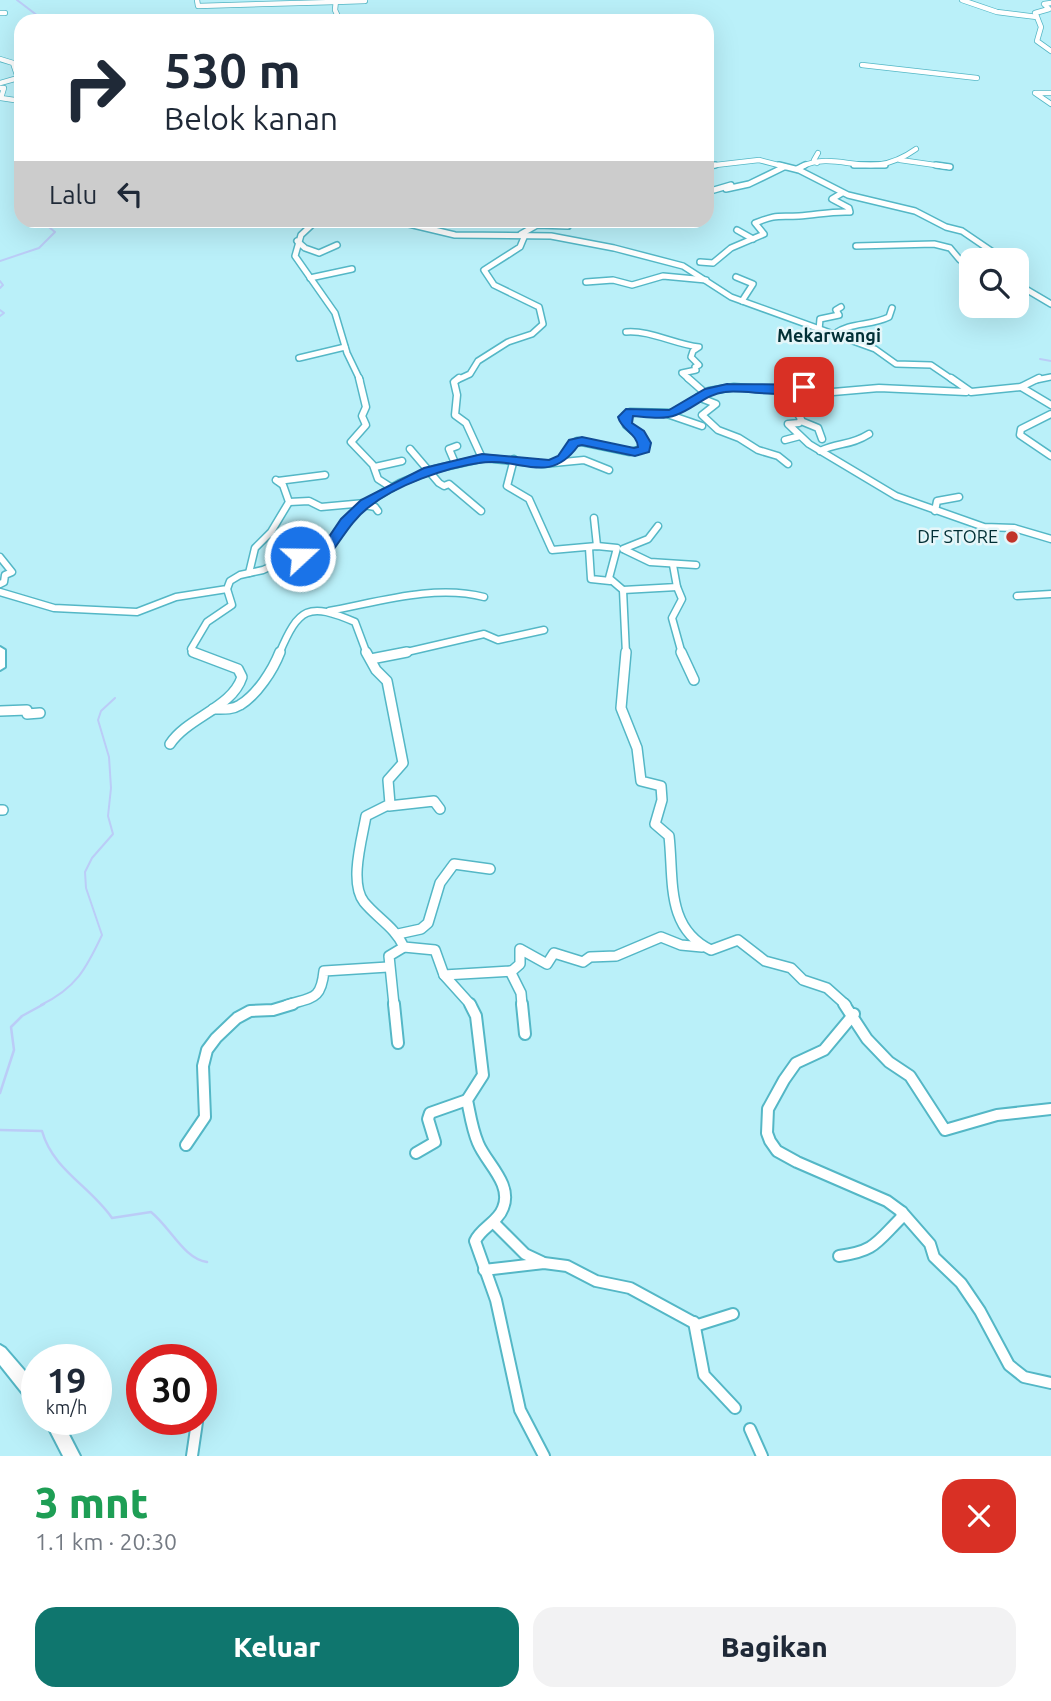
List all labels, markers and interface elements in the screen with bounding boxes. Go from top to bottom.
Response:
icon: right [49,42,140,133]
text: 530 m [164,42,301,97]
text: Belok kanan [164,100,338,136]
icon: left [111,175,149,213]
text: Lalu [49,180,97,209]
map controls [959,248,1029,318]
button: search [959,248,1029,318]
district label: Mekarwangi [777,325,881,345]
pin [774,357,834,417]
icon: arrive [785,368,823,406]
position arrow [263,519,337,593]
place label: DF STORE [917,526,998,546]
marker: DF STORE [1004,529,1020,545]
speed limit sign: 30 [126,1344,217,1435]
text: 19 [47,1360,86,1400]
text: km/h [46,1397,87,1417]
text: 3 mnt [35,1479,148,1526]
button: close [942,1479,1016,1553]
text: 1.1 km · 20:30 [35,1529,177,1554]
button: Keluar [35,1607,519,1687]
button: Bagikan [533,1607,1016,1687]

